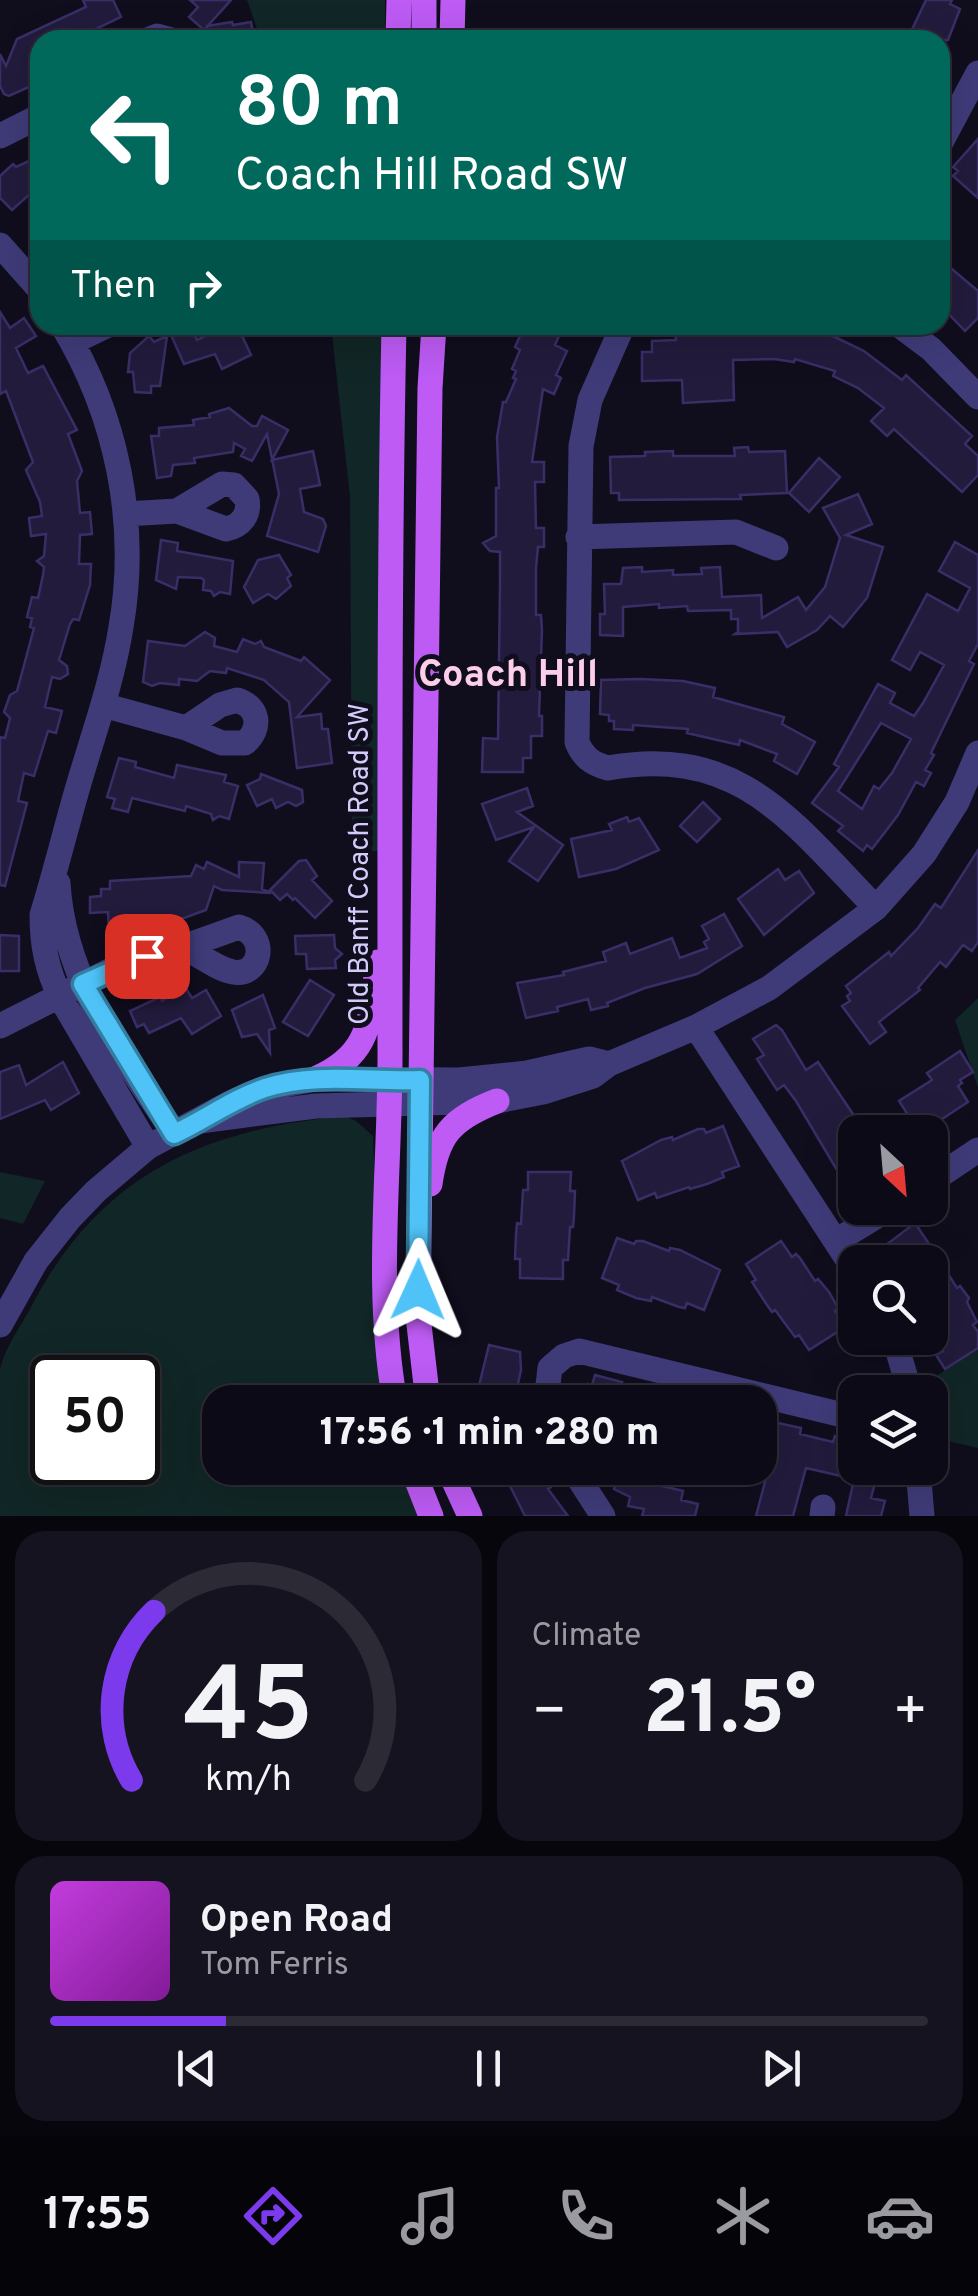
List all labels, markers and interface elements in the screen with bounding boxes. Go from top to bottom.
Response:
text: 80 m [235,62,403,151]
icon: left [70,70,200,200]
text: Coach Hill Road SW [235,149,629,206]
icon: right [176,260,231,315]
text: Then [70,263,156,312]
district label: Coach Hill [418,652,598,701]
street label: Old Banff Coach Road SW [343,703,379,1025]
pin [105,914,190,999]
icon: arrive [120,929,175,984]
north arrow [838,1115,948,1225]
map controls [838,1115,948,1485]
position arrow [366,1238,470,1342]
button: search [838,1245,948,1355]
speed limit sign: 50 [30,1355,160,1485]
button: layers [838,1375,948,1485]
text: 17:56 · 1 min · 280 m [320,1410,659,1459]
text: Climate [532,1617,641,1657]
text: 45 [183,1646,313,1778]
text: 21.5° [643,1665,816,1760]
text: − [532,1679,567,1749]
text: + [893,1679,928,1749]
text: km/h [205,1758,292,1804]
text: Open Road [200,1897,393,1946]
text: Tom Ferris [200,1946,349,1986]
icon: previous [169,2041,224,2096]
icon: pause [461,2041,516,2096]
icon: next [754,2041,809,2096]
icon: directions [238,2181,308,2251]
icon: music [395,2181,465,2251]
icon: phone [551,2181,621,2251]
icon: climate [708,2181,778,2251]
icon: car [865,2181,935,2251]
text: 17:55 [43,2188,151,2245]

